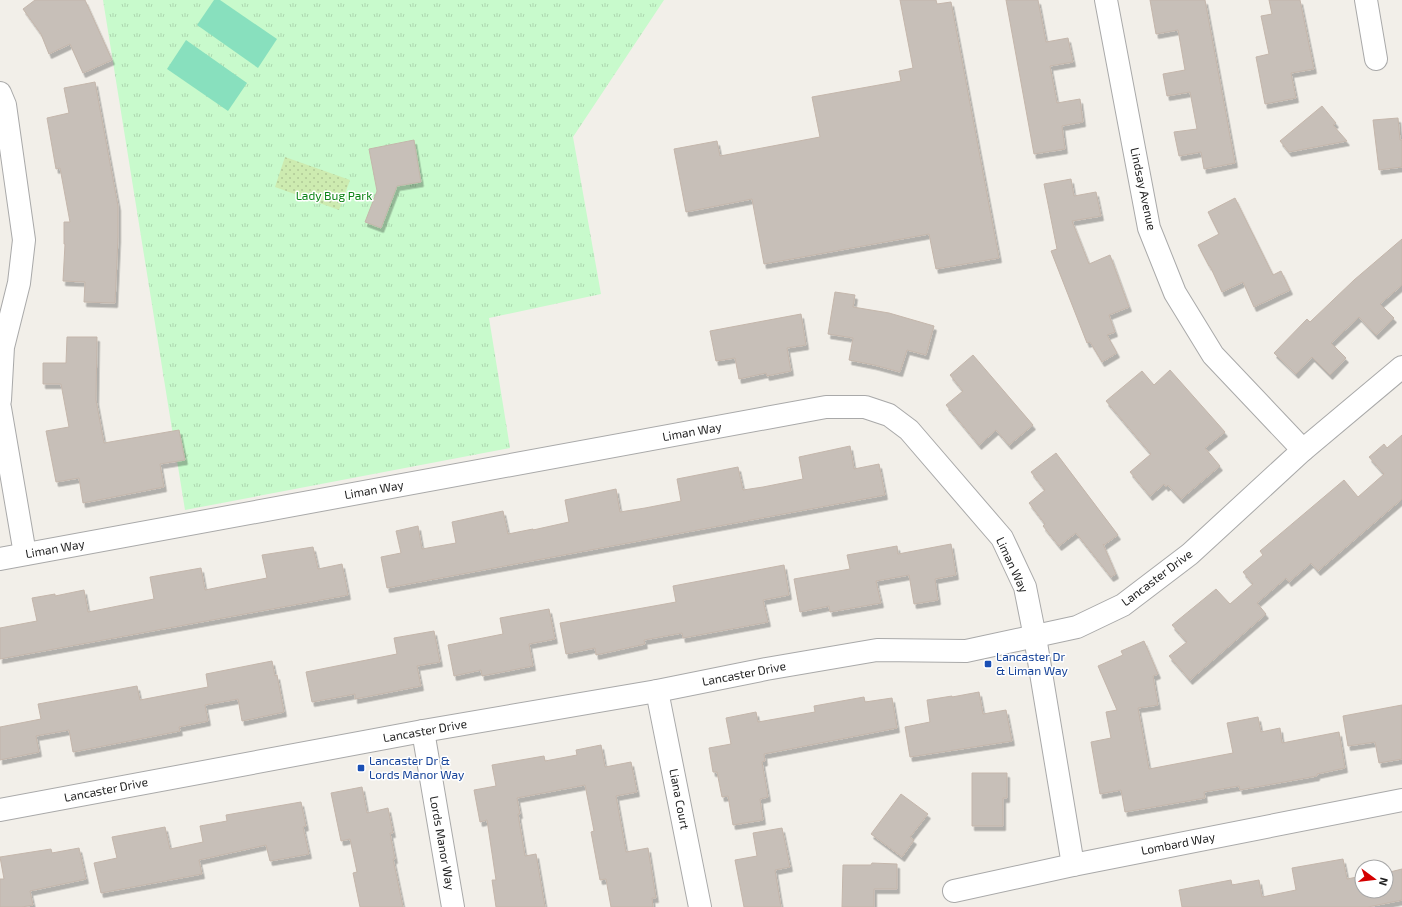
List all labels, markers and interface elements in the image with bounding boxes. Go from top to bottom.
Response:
street label: Lindsay Avenue [1128,146,1160,232]
park label: Lady Bug Park [296,188,372,202]
street label: Liman Way [661,419,723,443]
street label: Liman Way [343,477,405,501]
street label: Liman Way [994,534,1032,595]
street label: Liman Way [24,536,86,560]
street label: Lancaster Drive [1118,546,1195,608]
place label: Lancaster Dr & Liman Way [996,649,1068,677]
street label: Lancaster Drive [701,658,787,688]
marker: Lancaster Dr & Liman Way [983,659,993,669]
street label: Lancaster Drive [382,716,468,744]
place label: Lancaster Dr & Lords Manor Way [369,753,465,781]
marker: Lancaster Dr & Lords Manor Way [356,763,366,773]
street label: Liana Court [667,767,693,831]
street label: Lancaster Drive [63,774,149,804]
street label: Lords Manor Way [428,795,458,892]
street label: Lombard Way [1140,829,1217,857]
north arrow [1354,859,1394,899]
text: N [1377,876,1391,887]

